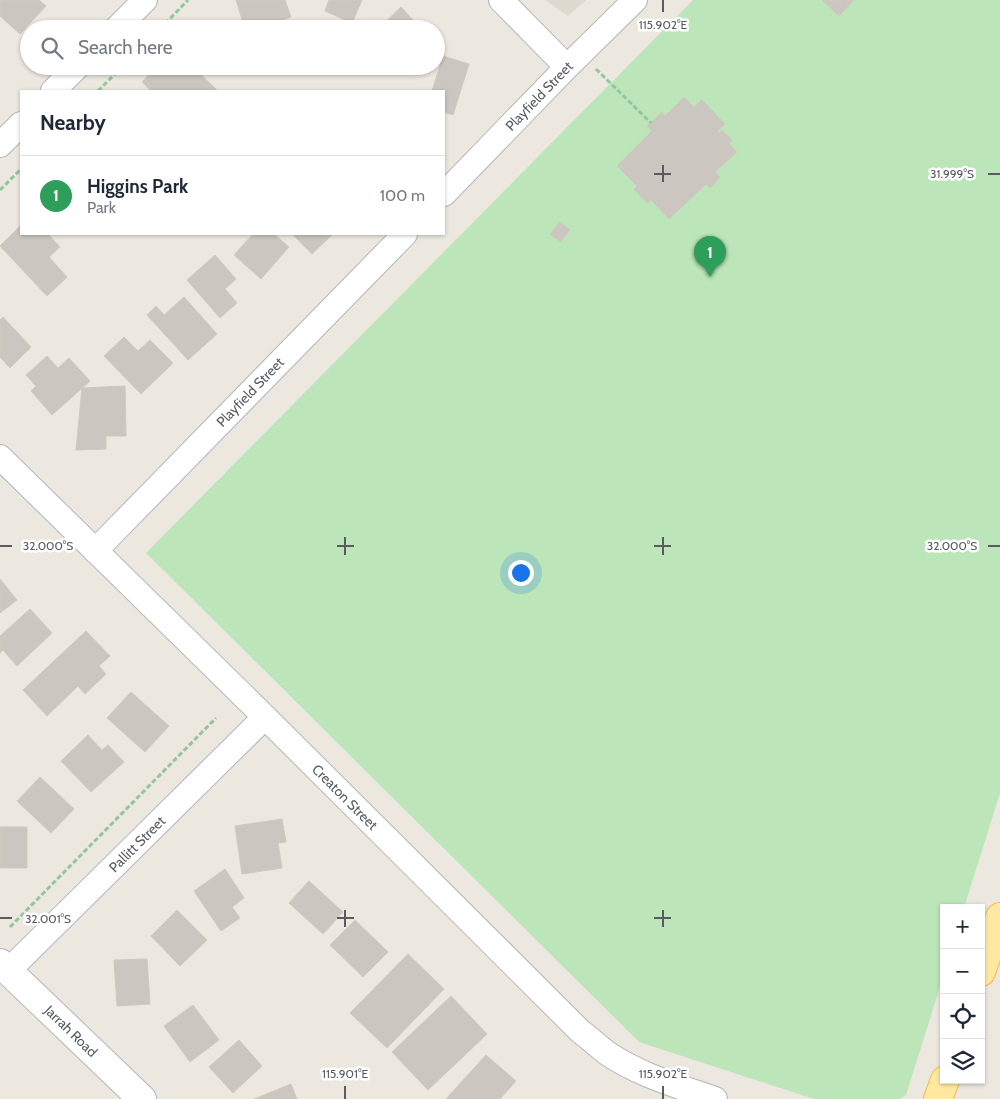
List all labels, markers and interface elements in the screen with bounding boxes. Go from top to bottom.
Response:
text: 115.902°E [639,17,688,32]
search box [20,20,445,75]
icon: search [38,34,66,62]
text: Search here [78,36,172,59]
street label: Playfield Street [501,57,577,134]
text: Nearby [40,110,106,135]
text: 31.999°S [930,166,974,181]
text: Higgins Park [87,175,188,198]
text: 1 [53,186,59,205]
text: 100 m [380,186,425,205]
text: Park [87,198,116,217]
pin: 1 [694,236,726,277]
street label: Playfield Street [212,353,288,430]
text: 32.000°S [23,538,73,553]
text: 32.000°S [927,538,977,553]
your location [508,560,534,586]
street label: Creaton Street [308,760,382,834]
street label: Pallitt Street [105,812,169,876]
map controls [940,904,985,1084]
button: + [940,904,985,949]
text: 32.001°S [25,911,71,926]
button: − [940,949,985,994]
button: locate [940,994,985,1039]
street label: Jarrah Road [40,1001,101,1061]
button: layers [940,1039,985,1084]
text: 115.901°E [322,1066,368,1081]
text: 115.902°E [639,1066,688,1081]

